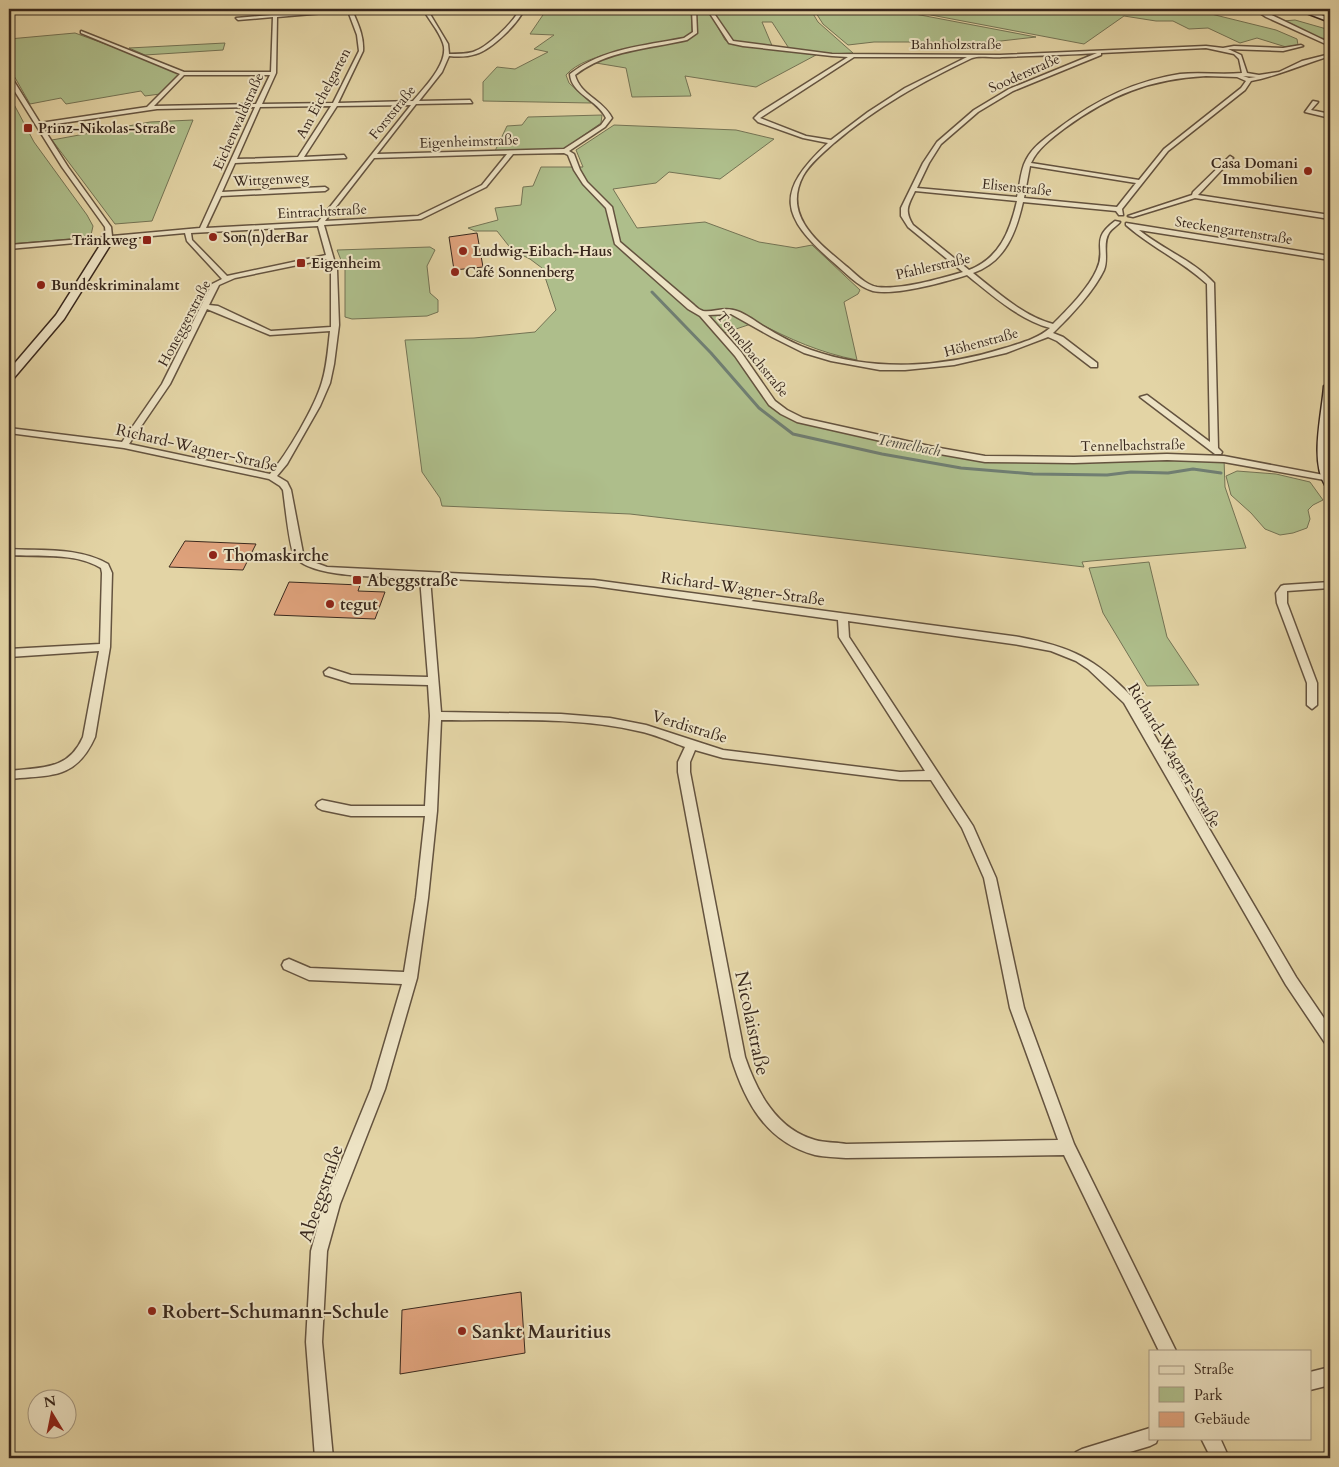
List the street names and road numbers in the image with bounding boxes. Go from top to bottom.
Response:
street label: Bahnholzstraße [910,35,1002,54]
street label: Am Eichelgarten [292,45,355,142]
street label: Sooderstraße [986,49,1063,98]
street label: Eichenwaldstraße [209,70,268,173]
street label: Forststraße [365,81,420,143]
street label: Eigenheimstraße [419,130,519,153]
street label: Wittgenweg [232,168,310,191]
street label: Elisenstraße [981,174,1053,201]
street label: Eintrachtstraße [277,200,367,223]
street label: Steckengartenstraße [1174,212,1294,249]
street label: Pfahlerstraße [894,249,972,284]
street label: Honeggerstraße [154,277,215,370]
street label: Tennelbachstraße [712,308,793,401]
street label: Höhenstraße [942,323,1020,362]
street label: Richard-Wagner-Straße [114,419,280,477]
street label: Tennelbachstraße [1080,435,1186,456]
street label: Richard-Wagner-Straße [659,567,826,611]
street label: Richard-Wagner-Straße [1122,679,1226,832]
street label: Verdistraße [649,705,730,749]
street label: Nicolaistraße [728,969,776,1078]
street label: Abeggstraße [292,1141,350,1245]

